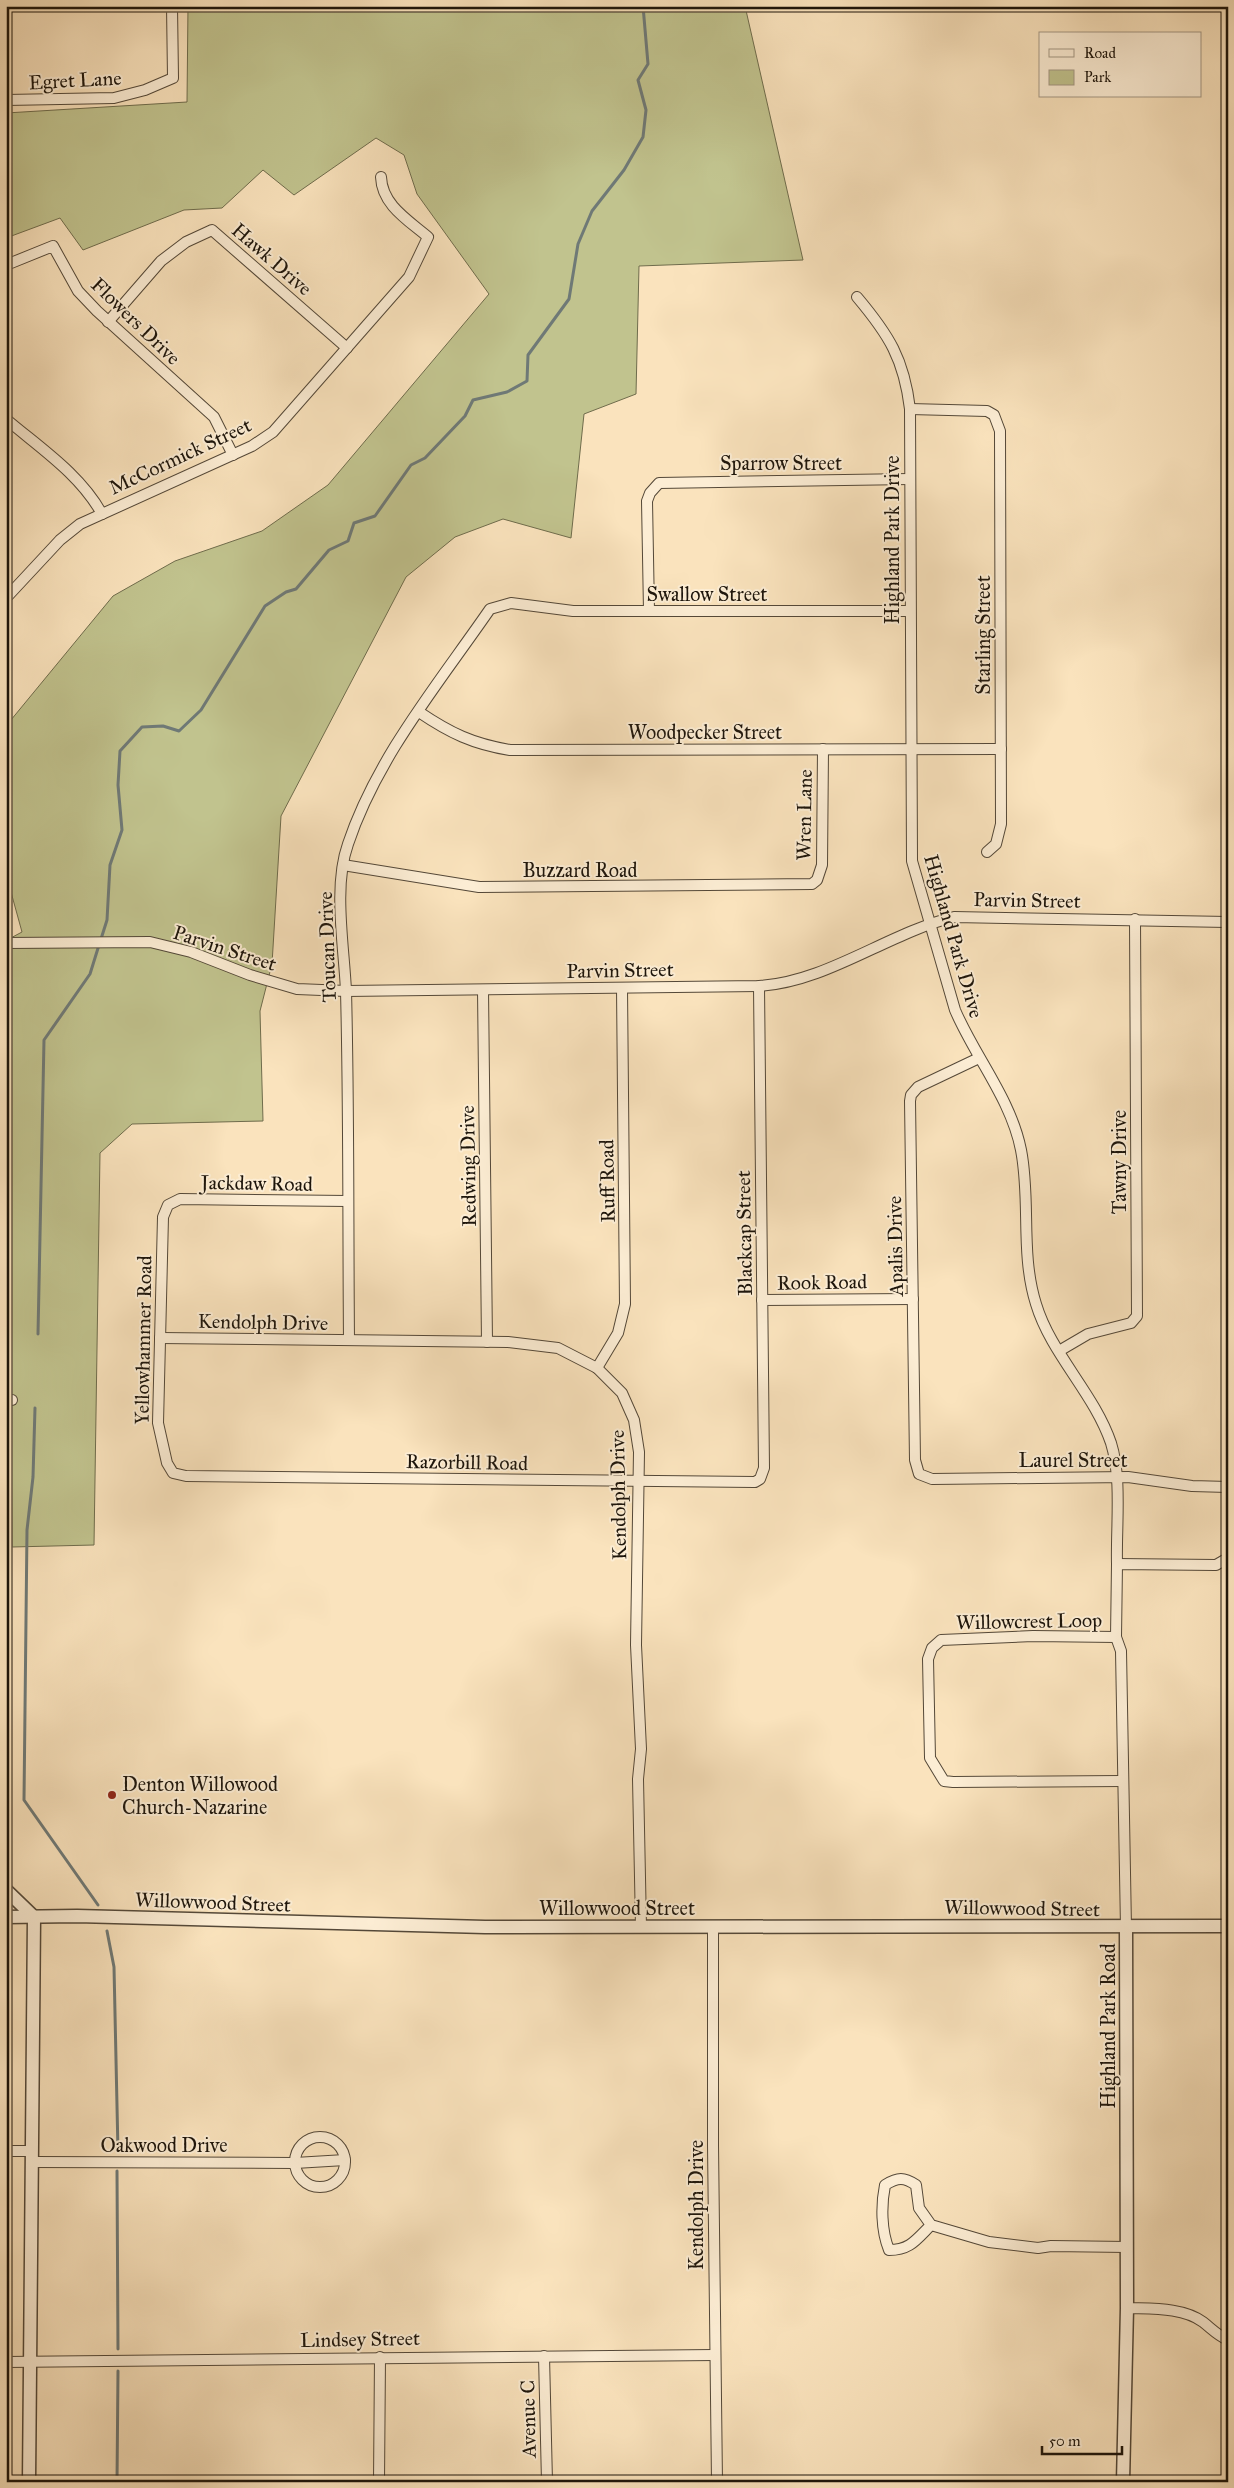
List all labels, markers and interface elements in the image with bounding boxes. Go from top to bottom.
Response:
legend [1039,32,1202,98]
text: Road [1084,44,1116,62]
street label: Egret Lane [28,66,122,95]
text: Park [1084,68,1111,86]
street label: Hawk Drive [227,218,317,300]
street label: Flowers Drive [86,272,186,370]
street label: McCormick Street [105,413,255,499]
street label: Sparrow Street [720,451,842,475]
street label: Highland Park Drive [880,456,905,624]
street label: Starling Street [971,575,996,695]
street label: Swallow Street [647,582,767,606]
street label: Woodpecker Street [628,720,782,744]
street label: Wren Lane [791,769,817,861]
street label: Highland Park Drive [918,851,989,1021]
street label: Buzzard Road [522,858,638,882]
street label: Parvin Street [973,887,1081,913]
street label: Toucan Drive [313,891,341,1003]
street label: Parvin Street [170,920,280,976]
street label: Parvin Street [566,957,674,983]
street label: Redwing Drive [455,1105,482,1227]
street label: Tawny Drive [1107,1110,1131,1214]
street label: Ruff Road [594,1139,620,1223]
street label: Jackdaw Road [199,1170,313,1197]
street label: Blackcap Street [731,1170,757,1296]
street label: Apalis Drive [882,1195,908,1298]
street label: Yellowhammer Road [130,1255,156,1425]
street label: Rook Road [777,1269,867,1295]
street label: Kendolph Drive [198,1309,328,1335]
street label: Kendolph Drive [605,1430,631,1560]
street label: Laurel Street [1019,1448,1127,1472]
street label: Razorbill Road [406,1449,528,1475]
street label: Willowcrest Loop [956,1608,1102,1634]
place label: Denton Willowood Church-Nazarine [122,1772,278,1819]
marker: Denton Willowood Church-Nazarine [106,1789,118,1801]
street label: Willowwood Street [135,1887,291,1917]
street label: Willowwood Street [944,1895,1100,1921]
street label: Willowwood Street [539,1896,695,1920]
street label: Highland Park Road [1096,1943,1121,2109]
street label: Oakwood Drive [101,2133,228,2157]
street label: Kendolph Drive [684,2140,708,2270]
street label: Lindsey Street [300,2326,420,2352]
street label: Avenue C [515,2380,541,2459]
scale bar [1042,2423,1122,2455]
text: 50 m [1049,2432,1081,2450]

